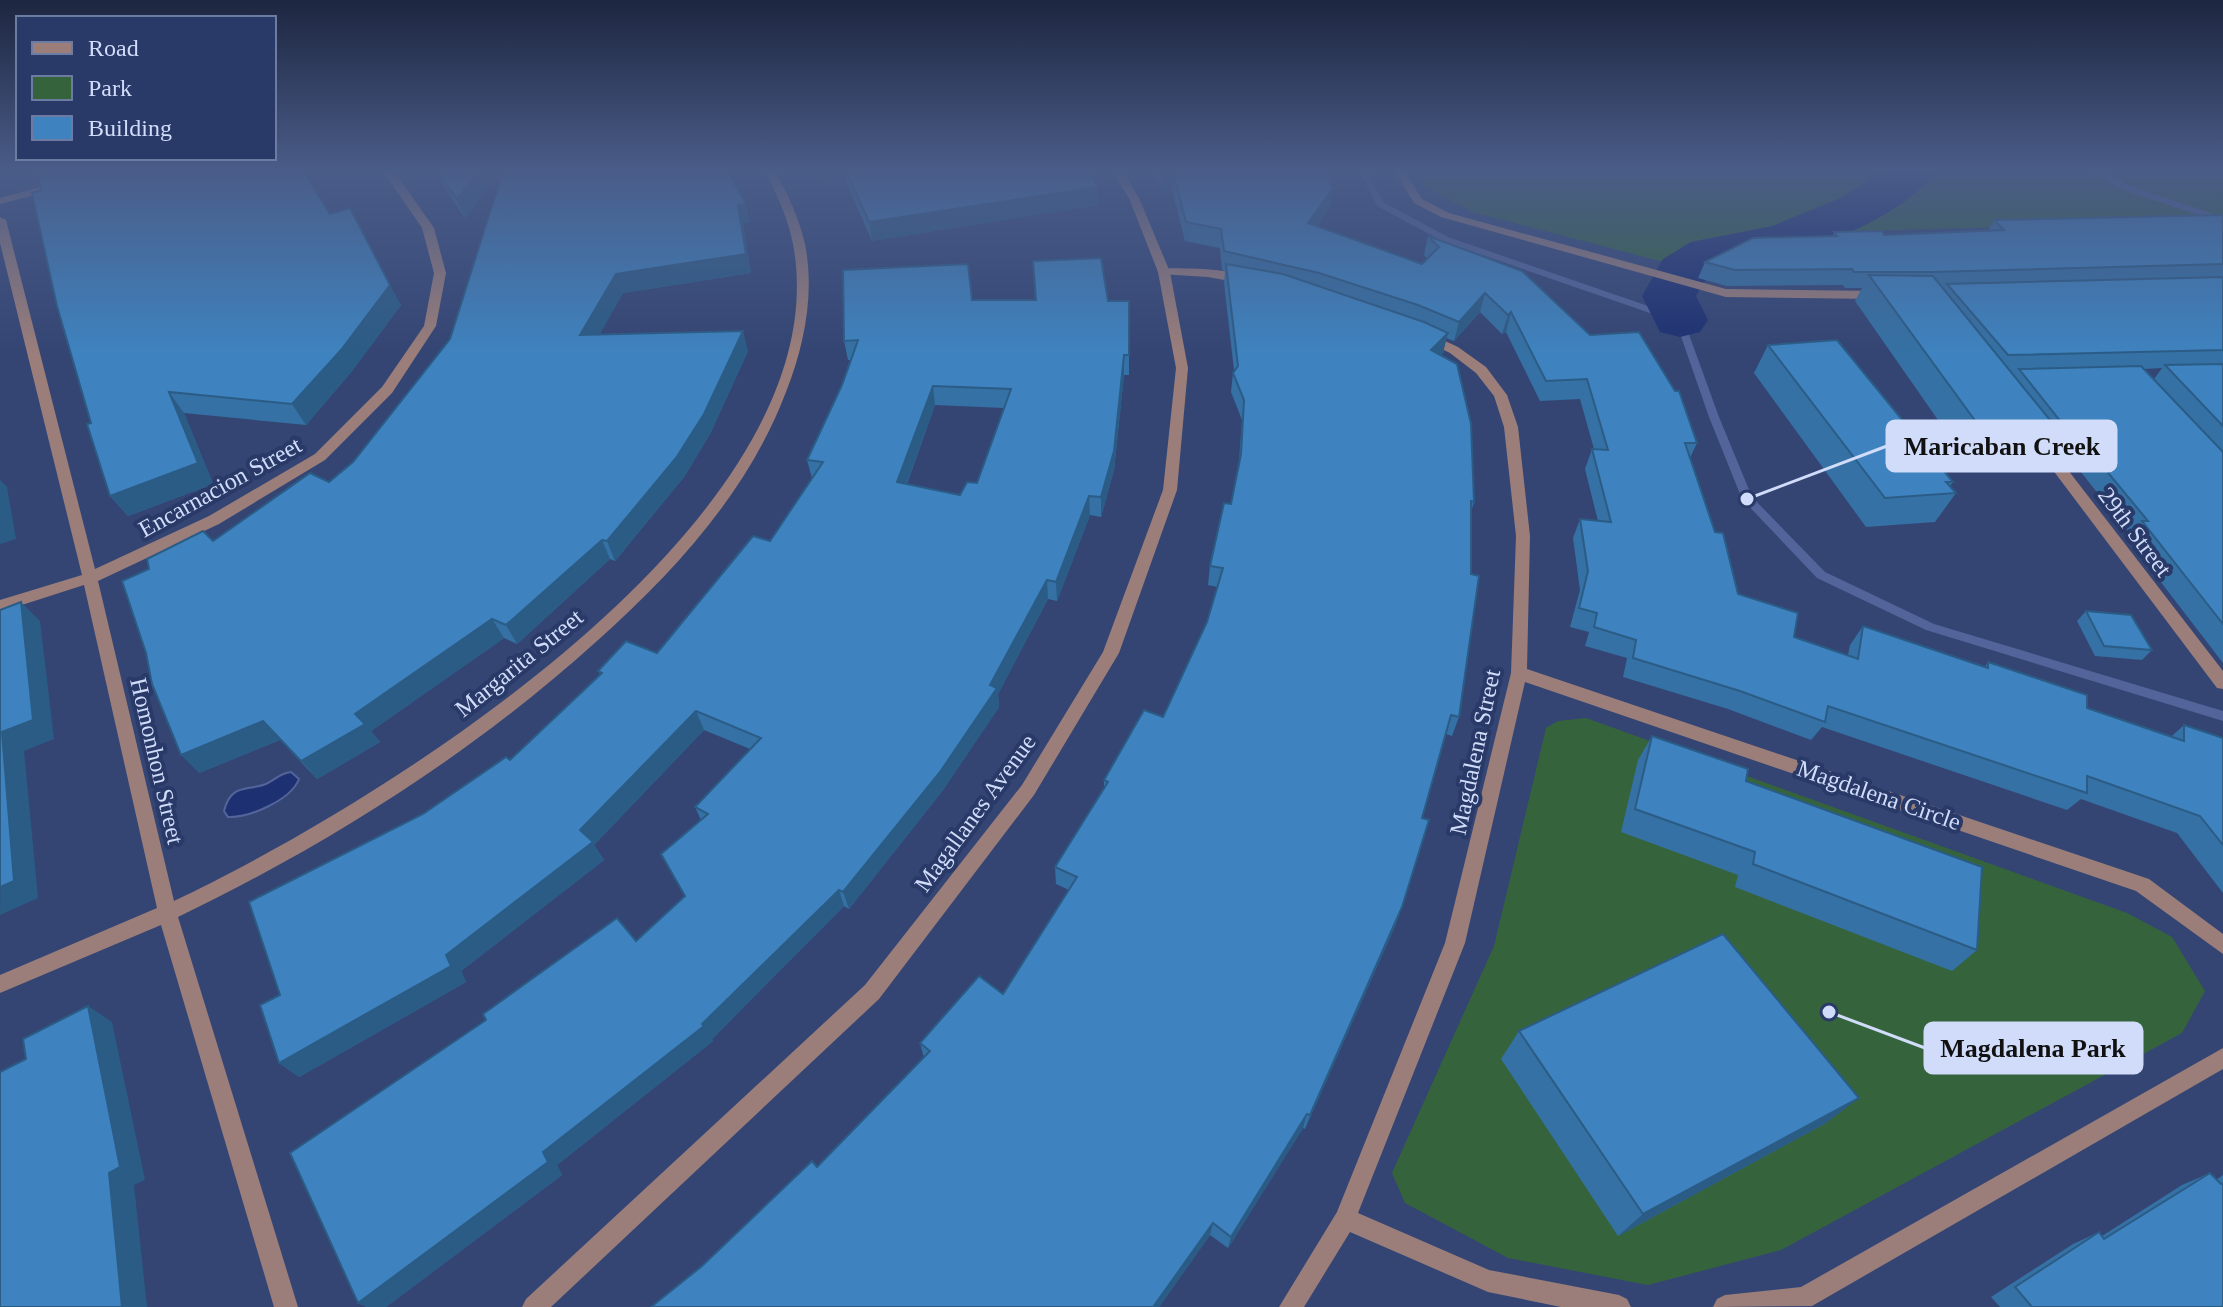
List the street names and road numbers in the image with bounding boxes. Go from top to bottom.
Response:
street label: Encarnacion Street [134,431,306,542]
street label: 29th Street [2093,482,2177,582]
street label: Margarita Street [450,604,588,722]
street label: Magdalena Street [1445,667,1505,837]
street label: Homonhon Street [125,675,189,847]
street label: Magallanes Avenue [909,729,1041,897]
street label: Magdalena Circle [1794,755,1964,835]

